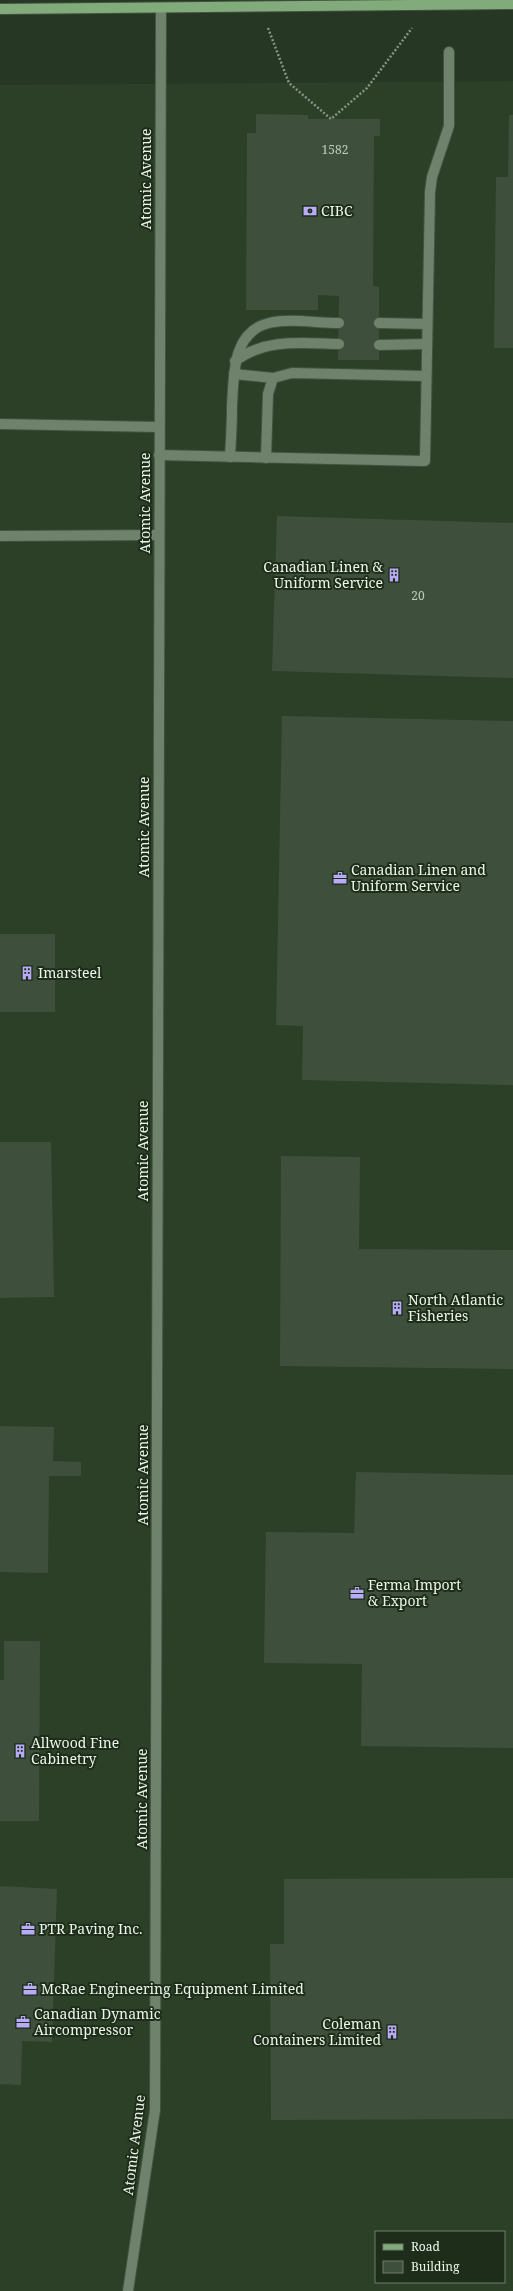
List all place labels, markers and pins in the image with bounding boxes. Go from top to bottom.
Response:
place label: CIBC [321,201,353,220]
bank icon: CIBC [302,203,318,219]
place label: Canadian Linen & Uniform Service [263,557,384,592]
building icon: Canadian Linen & Uniform Service [386,567,402,583]
place label: Canadian Linen and Uniform Service [351,860,486,895]
office icon: Canadian Linen and Uniform Service [332,870,348,886]
place label: Imarsteel [38,963,102,982]
building icon: Imarsteel [19,965,35,981]
place label: North Atlantic Fisheries [408,1290,503,1325]
building icon: North Atlantic Fisheries [389,1300,405,1316]
place label: Ferma Import & Export [368,1575,461,1610]
office icon: Ferma Import & Export [349,1585,365,1601]
place label: Allwood Fine Cabinetry [31,1733,119,1768]
building icon: Allwood Fine Cabinetry [12,1743,28,1759]
place label: PTR Paving Inc. [39,1919,143,1938]
office icon: PTR Paving Inc. [20,1921,36,1937]
place label: McRae Engineering Equipment Limited [41,1979,304,1998]
office icon: McRae Engineering Equipment Limited [22,1981,38,1997]
place label: Canadian Dynamic Aircompressor [34,2004,161,2039]
office icon: Canadian Dynamic Aircompressor [15,2014,31,2030]
place label: Coleman Containers Limited [253,2014,381,2049]
building icon: Coleman Containers Limited [384,2024,400,2040]

